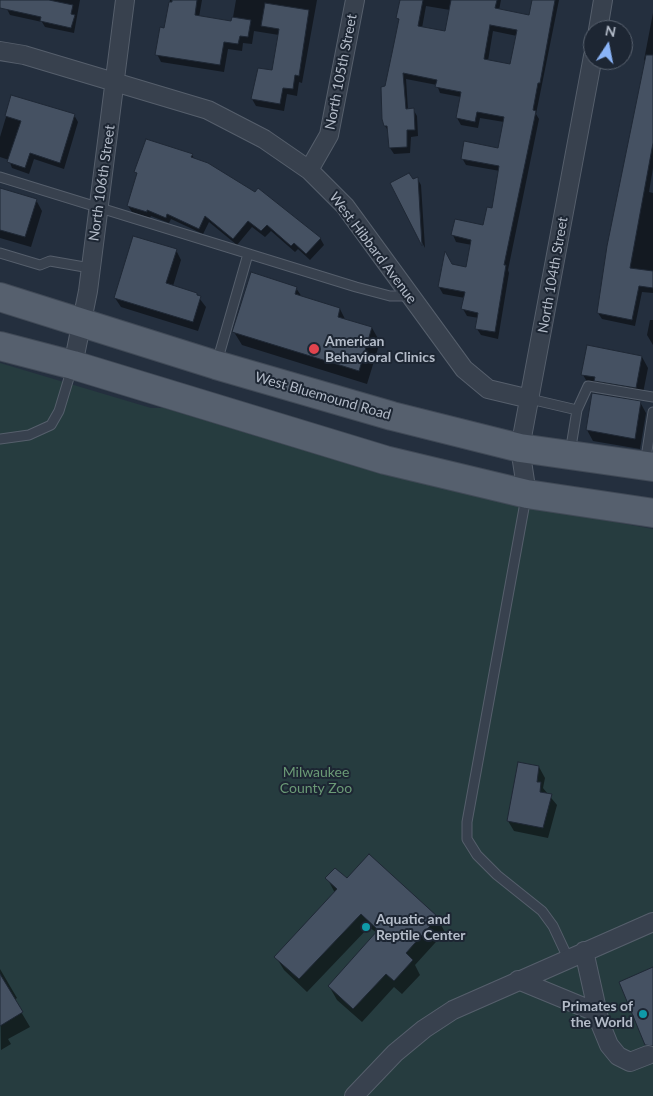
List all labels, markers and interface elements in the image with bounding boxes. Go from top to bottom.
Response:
street label: North 105th Street [322,13,360,131]
north arrow [583,20,633,70]
text: N [604,21,618,40]
street label: North 106th Street [86,124,118,242]
street label: West Hibbard Avenue [326,189,420,307]
street label: North 104th Street [535,216,571,334]
place label: American Behavioral Clinics [325,333,435,366]
marker: American Behavioral Clinics [307,342,321,356]
street label: West Bluemound Road [253,369,393,423]
park label: Milwaukee County Zoo [280,764,352,796]
place label: Aquatic and Reptile Center [376,911,465,944]
marker: Aquatic and Reptile Center [360,921,372,933]
place label: Primates of the World [562,998,633,1030]
marker: Primates of the World [637,1008,649,1020]

